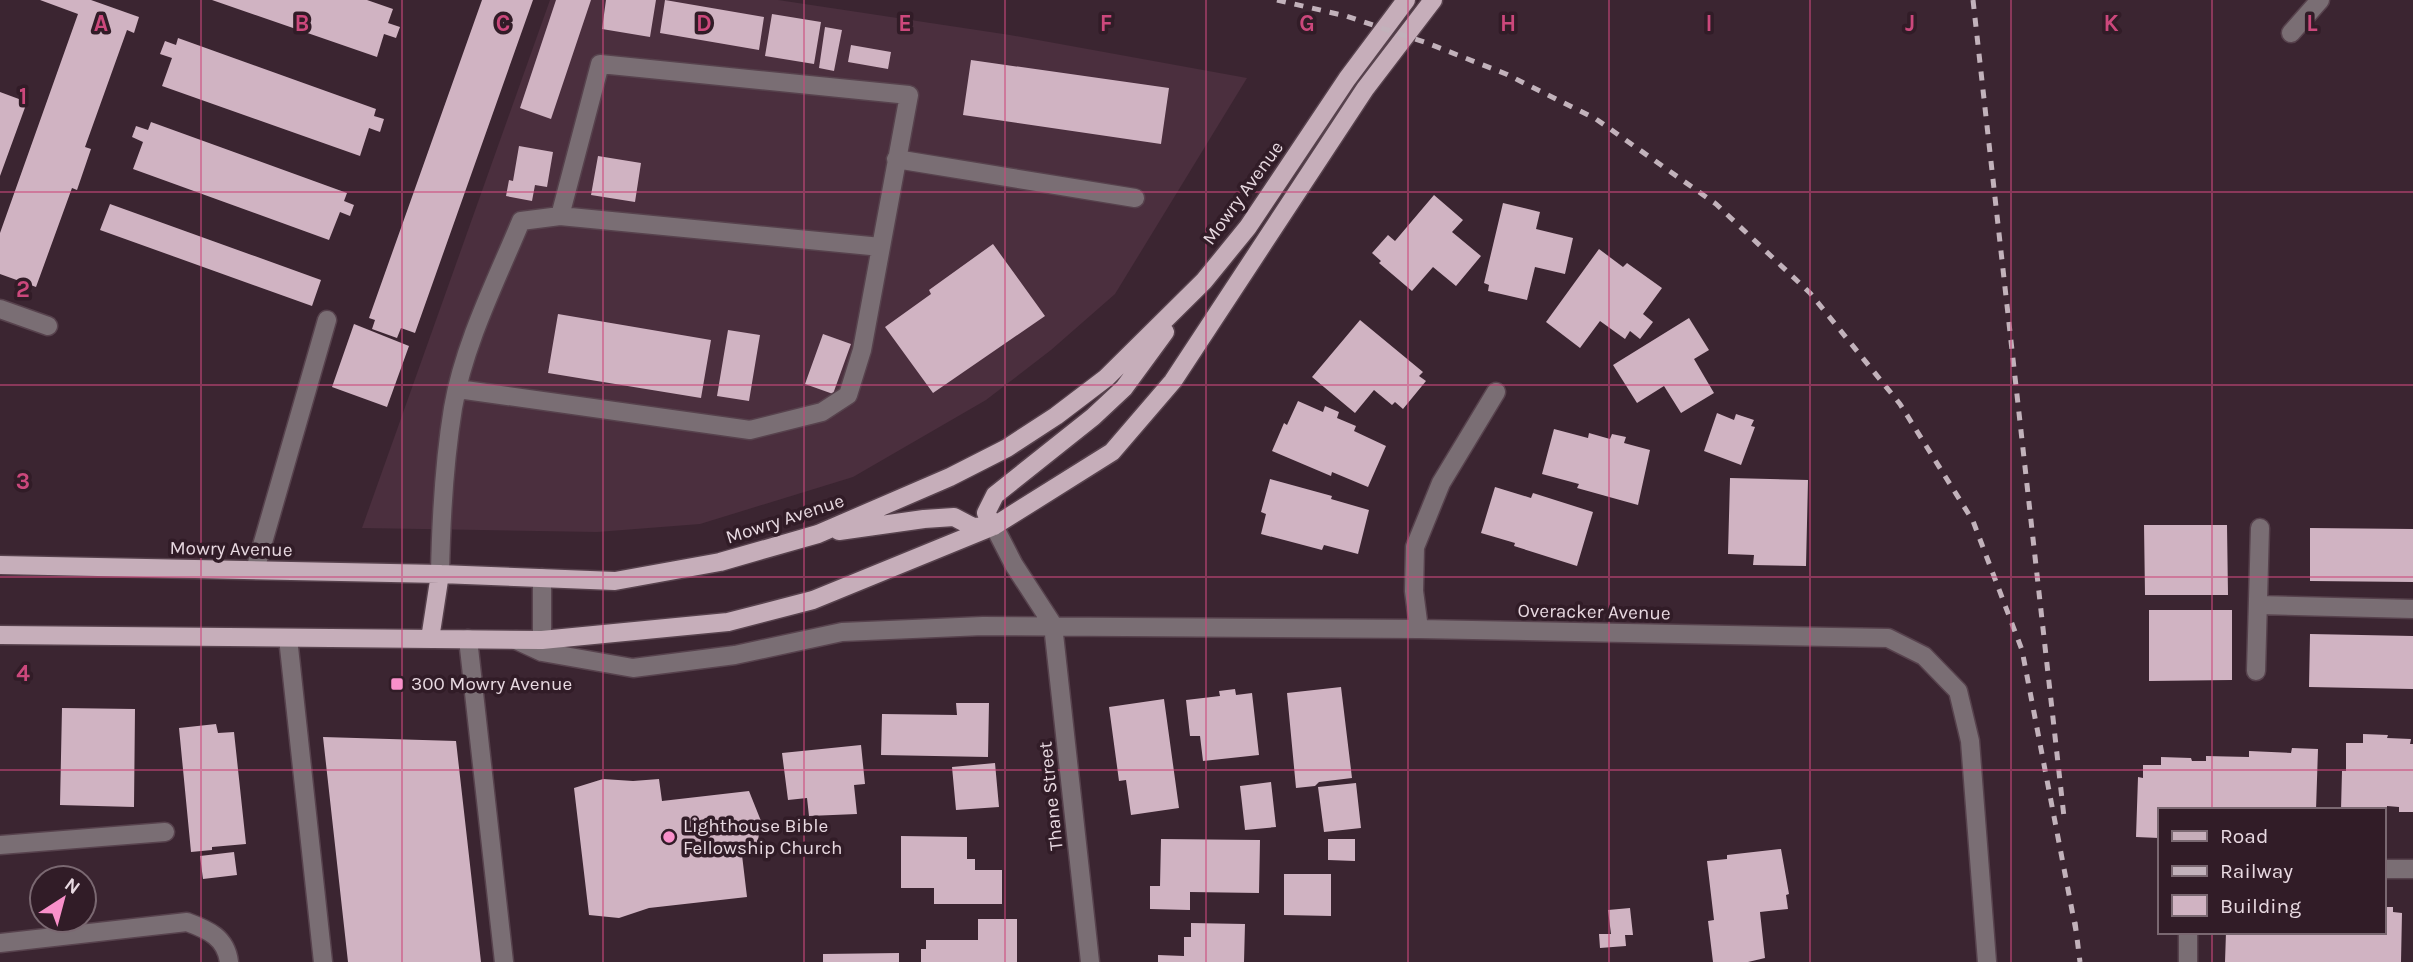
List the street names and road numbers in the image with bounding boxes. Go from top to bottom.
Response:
street label: Mowry Avenue [1198,137,1288,249]
street label: Mowry Avenue [723,490,847,548]
street label: Mowry Avenue [169,537,293,561]
street label: Overacker Avenue [1517,600,1671,624]
street label: Thane Street [1034,740,1068,852]

